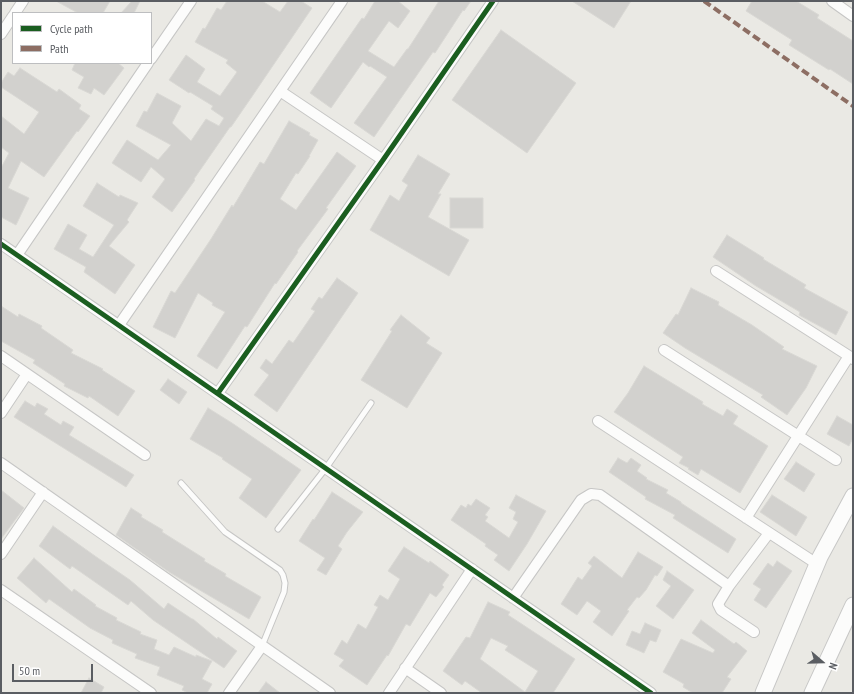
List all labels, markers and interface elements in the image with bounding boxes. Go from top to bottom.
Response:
legend [12,12,152,64]
text: Cycle path [50,21,93,36]
text: Path [50,41,68,56]
north arrow [802,642,842,682]
scale bar [14,656,95,682]
text: N [826,661,841,671]
text: 50 m [19,663,40,678]

